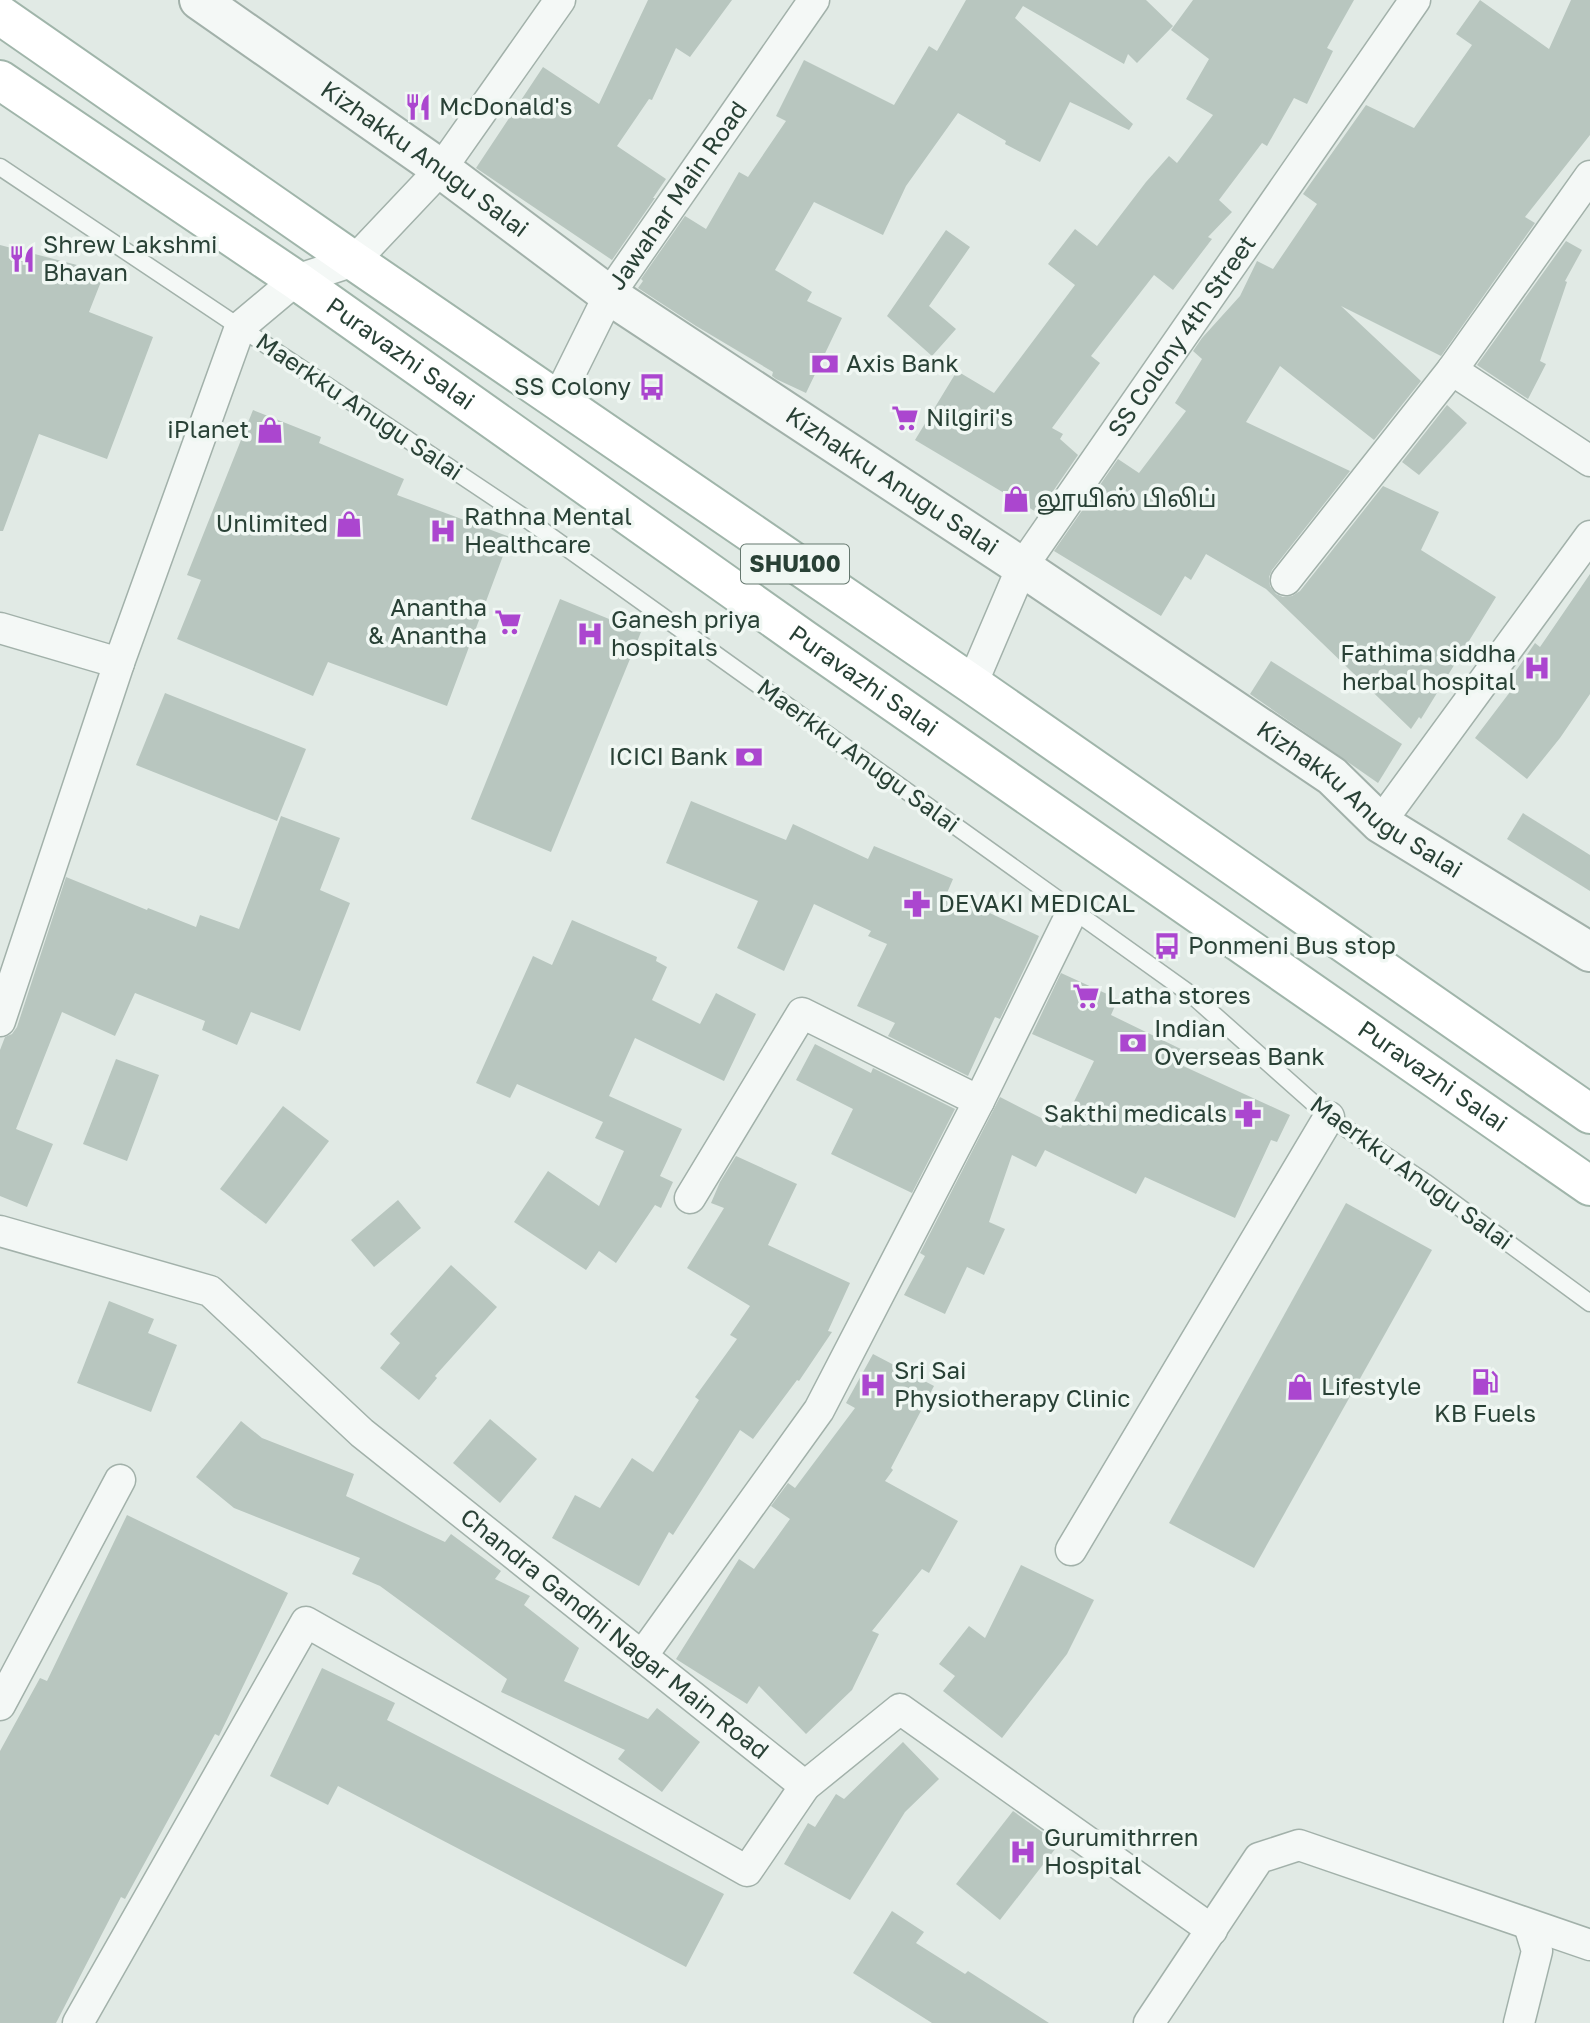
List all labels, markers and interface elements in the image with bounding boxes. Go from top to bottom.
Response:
street label: Kizhakku Anugu Salai [316,74,535,242]
place label: McDonald's [439,91,572,120]
restaurant icon: McDonald's [403,92,433,122]
street label: Jawahar Main Road [601,95,752,295]
place label: Shrew Lakshmi Bhavan [43,229,218,286]
street label: SS Colony 4th Street [1101,229,1261,442]
restaurant icon: Shrew Lakshmi Bhavan [7,244,37,274]
street label: Puravazhi Salai [321,290,481,415]
street label: Maerkku Anugu Salai [251,326,468,486]
place label: Axis Bank [846,348,959,377]
bank icon: Axis Bank [810,349,840,379]
place label: SS Colony [514,371,631,400]
bus stop icon: SS Colony [637,372,667,402]
street label: Kizhakku Anugu Salai [781,400,1005,561]
place label: Nilgiri's [926,402,1013,431]
supermarket icon: Nilgiri's [890,403,920,433]
place label: iPlanet [167,414,249,443]
shop icon: iPlanet [255,415,285,445]
place label: லூயிஸ் பிலிப் [1037,483,1216,515]
shop icon: லூயிஸ் பிலிப் [1001,484,1031,514]
place label: Rathna Mental Healthcare [464,501,632,558]
place label: Unlimited [216,508,328,537]
shop icon: Unlimited [334,509,364,539]
hospital icon: Rathna Mental Healthcare [428,516,458,546]
road number: SHU100 [741,544,849,584]
place label: Anantha & Anantha [368,592,487,649]
place label: Ganesh priya hospitals [611,604,760,661]
supermarket icon: Anantha & Anantha [493,607,523,637]
street label: Puravazhi Salai [784,618,944,742]
hospital icon: Ganesh priya hospitals [575,619,605,649]
place label: Fathima siddha herbal hospital [1340,638,1516,695]
hospital icon: Fathima siddha herbal hospital [1522,653,1552,683]
street label: Maerkku Anugu Salai [752,672,965,838]
street label: Kizhakku Anugu Salai [1252,714,1468,883]
place label: ICICI Bank [609,741,728,770]
bank icon: ICICI Bank [734,742,764,772]
place label: DEVAKI MEDICAL [938,888,1135,917]
pharmacy icon: DEVAKI MEDICAL [902,889,932,919]
place label: Ponmeni Bus stop [1188,930,1396,959]
bus stop icon: Ponmeni Bus stop [1152,931,1182,961]
place label: Latha stores [1107,980,1251,1009]
supermarket icon: Latha stores [1071,981,1101,1011]
place label: Indian Overseas Bank [1154,1013,1325,1070]
street label: Puravazhi Salai [1353,1013,1513,1137]
bank icon: Indian Overseas Bank [1118,1028,1148,1058]
street label: Maerkku Anugu Salai [1305,1089,1518,1255]
place label: Sakthi medicals [1044,1098,1227,1127]
pharmacy icon: Sakthi medicals [1233,1099,1263,1129]
place label: Sri Sai Physiotherapy Clinic [894,1355,1130,1412]
fuel station icon: KB Fuels [1470,1367,1500,1397]
hospital icon: Sri Sai Physiotherapy Clinic [858,1370,888,1400]
place label: Lifestyle [1321,1371,1421,1400]
shop icon: Lifestyle [1285,1372,1315,1402]
place label: KB Fuels [1434,1398,1536,1427]
street label: Chandra Gandhi Nagar Main Road [455,1501,775,1764]
place label: Gurumithrren Hospital [1044,1822,1199,1879]
hospital icon: Gurumithrren Hospital [1008,1837,1038,1867]

